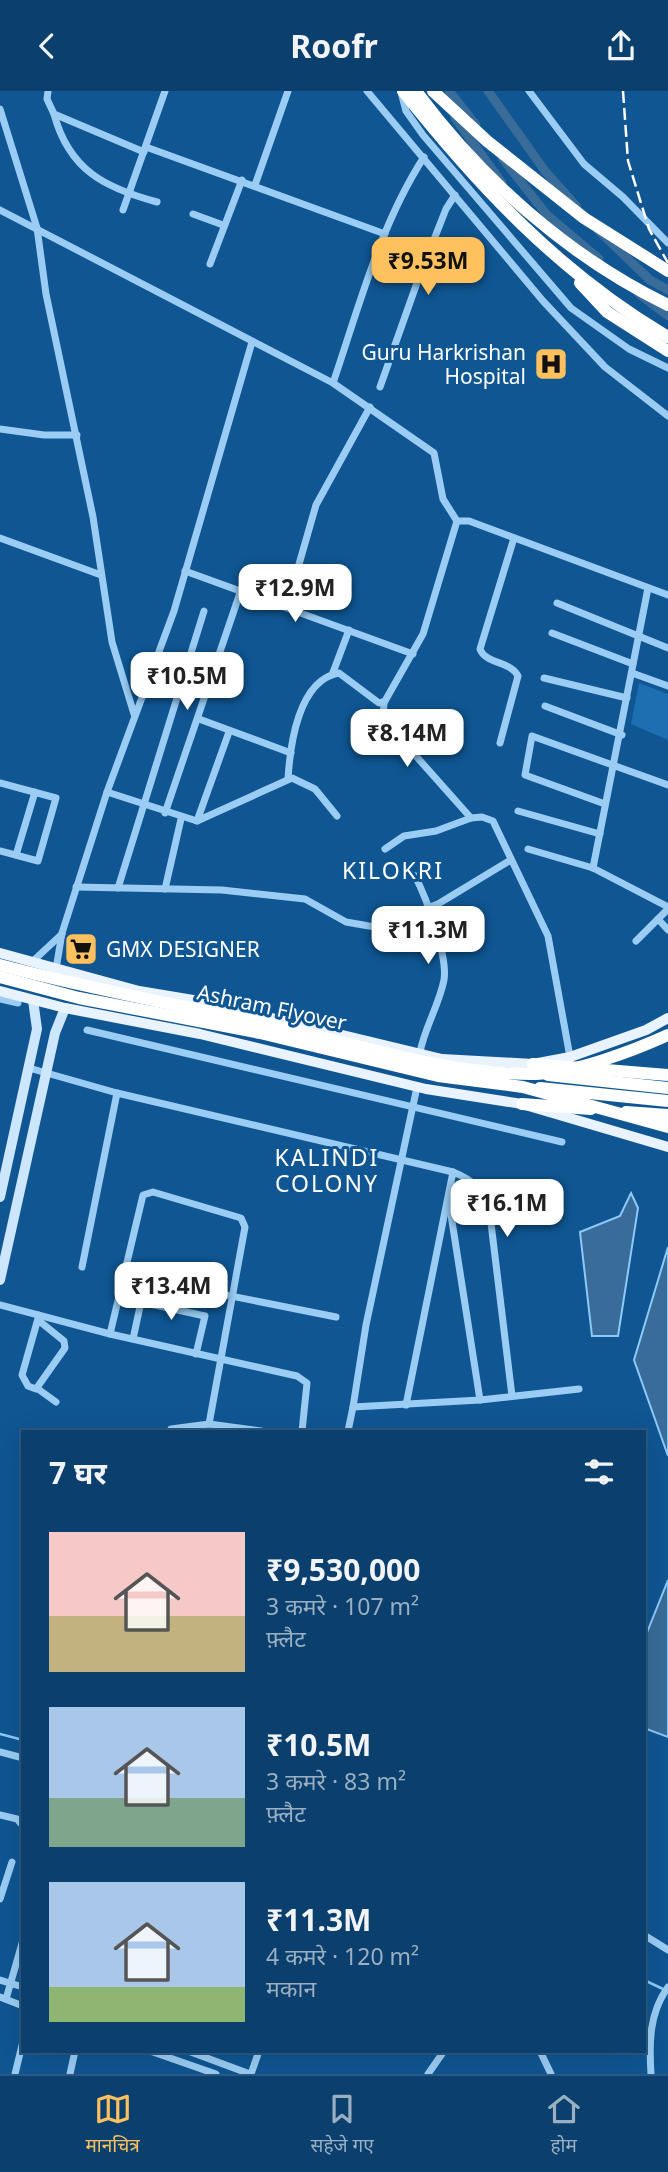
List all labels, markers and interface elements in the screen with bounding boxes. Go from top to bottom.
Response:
text: Roofr [290,24,378,67]
icon: back [28,27,66,65]
icon: share [602,27,640,65]
pin: ₹9.53M [371,237,485,297]
text: ₹9.53M [388,244,468,276]
place label: Guru Harkrishan Hospital [362,338,526,390]
hospital icon: Guru Harkrishan Hospital [532,345,570,383]
pin: ₹12.9M [238,565,352,624]
text: ₹12.9M [255,571,335,603]
pin: ₹10.5M [130,653,244,712]
text: ₹10.5M [147,659,227,691]
pin: ₹8.14M [350,709,464,769]
text: ₹8.14M [367,716,447,748]
district label: KILOKRI [342,854,444,886]
pin: ₹11.3M [371,907,485,966]
text: ₹11.3M [388,913,468,945]
supermarket icon: GMX DESIGNER [62,930,100,968]
place label: GMX DESIGNER [106,935,260,963]
street label: Ashram Flyover [195,977,350,1037]
district label: KALINDI COLONY [275,1141,379,1199]
pin: ₹16.1M [450,1179,564,1239]
text: ₹16.1M [467,1186,547,1218]
pin: ₹13.4M [114,1263,228,1322]
text: ₹13.4M [131,1269,211,1301]
text: 7 घर [49,1452,107,1493]
icon: filters [580,1453,618,1491]
text: ₹9,530,000 [266,1549,420,1590]
icon: home [105,1560,189,1644]
text: 3 कमरे · 107 m² [266,1590,419,1622]
text: फ़्लैट [266,1622,306,1654]
text: ₹10.5M [266,1724,371,1765]
icon: home [105,1735,189,1819]
text: 3 कमरे · 83 m² [266,1765,406,1797]
text: फ़्लैट [266,1797,306,1829]
text: ₹11.3M [266,1899,371,1940]
icon: home [105,1910,189,1994]
text: 4 कमरे · 120 m² [266,1940,419,1972]
text: मकान [266,1972,316,2004]
tab: मानचित्र [85,2090,140,2158]
tab: सहेजे गए [311,2090,374,2158]
tab: होम [545,2090,583,2158]

